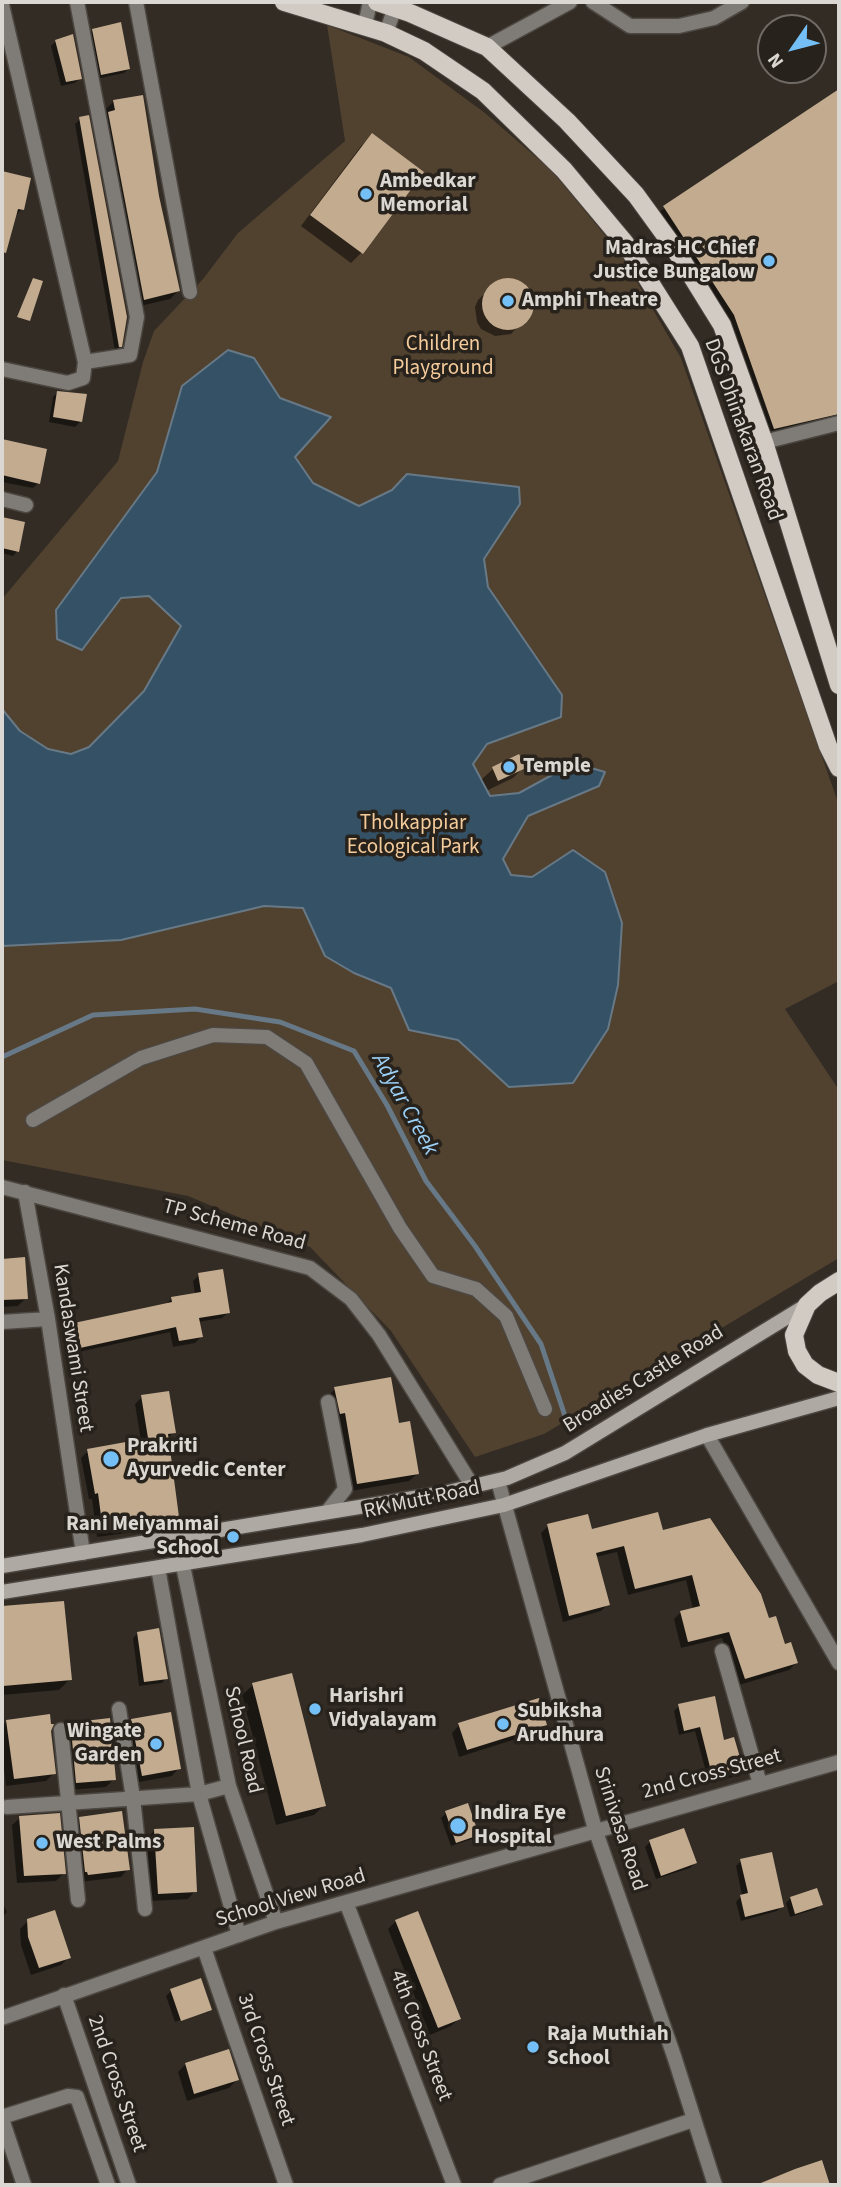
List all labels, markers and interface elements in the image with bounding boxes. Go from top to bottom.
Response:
north arrow [757,14,827,84]
text: N [761,47,791,73]
place label: Ambedkar Memorial [380,169,476,219]
marker: Ambedkar Memorial [358,186,374,202]
place label: Madras HC Chief Justice Bungalow [593,236,755,286]
marker: Madras HC Chief Justice Bungalow [761,253,777,269]
place label: Amphi Theatre [522,288,658,314]
marker: Amphi Theatre [500,293,516,309]
park label: Children Playground [392,332,494,382]
street label: DGS Dhinakaran Road [697,336,787,524]
place label: Temple [523,754,591,780]
marker: Temple [501,759,517,775]
park label: Tholkappiar Ecological Park [347,811,479,861]
water label: Adyar Creek [365,1049,443,1161]
street label: TP Scheme Road [160,1195,308,1257]
street label: Kandaswami Street [46,1262,98,1434]
street label: Broadies Castle Road [559,1320,729,1440]
place label: Prakriti Ayurvedic Center [127,1434,286,1484]
marker: Prakriti Ayurvedic Center [101,1449,121,1469]
street label: RK Mutt Road [362,1476,482,1526]
place label: Rani Meiyammai School [66,1512,219,1562]
marker: Rani Meiyammai School [225,1529,241,1545]
street label: School Road [217,1684,267,1796]
place label: Harishri Vidyalayam [329,1684,437,1734]
place label: Subiksha Arudhura [517,1699,604,1749]
marker: Harishri Vidyalayam [307,1701,323,1717]
marker: Subiksha Arudhura [495,1716,511,1732]
place label: Wingate Garden [67,1719,142,1769]
marker: Wingate Garden [148,1736,164,1752]
street label: 2nd Cross Street [640,1744,784,1806]
street label: Srinivasa Road [587,1764,651,1894]
place label: Indira Eye Hospital [474,1801,566,1851]
marker: Indira Eye Hospital [448,1816,468,1836]
place label: West Palms [56,1830,161,1856]
marker: West Palms [34,1835,50,1851]
street label: School View Road [213,1864,369,1934]
street label: 4th Cross Street [384,1967,456,2105]
street label: 3rd Cross Street [231,1991,299,2129]
street label: 2nd Cross Street [81,2012,151,2156]
place label: Raja Muthiah School [547,2022,669,2072]
marker: Raja Muthiah School [525,2039,541,2055]

